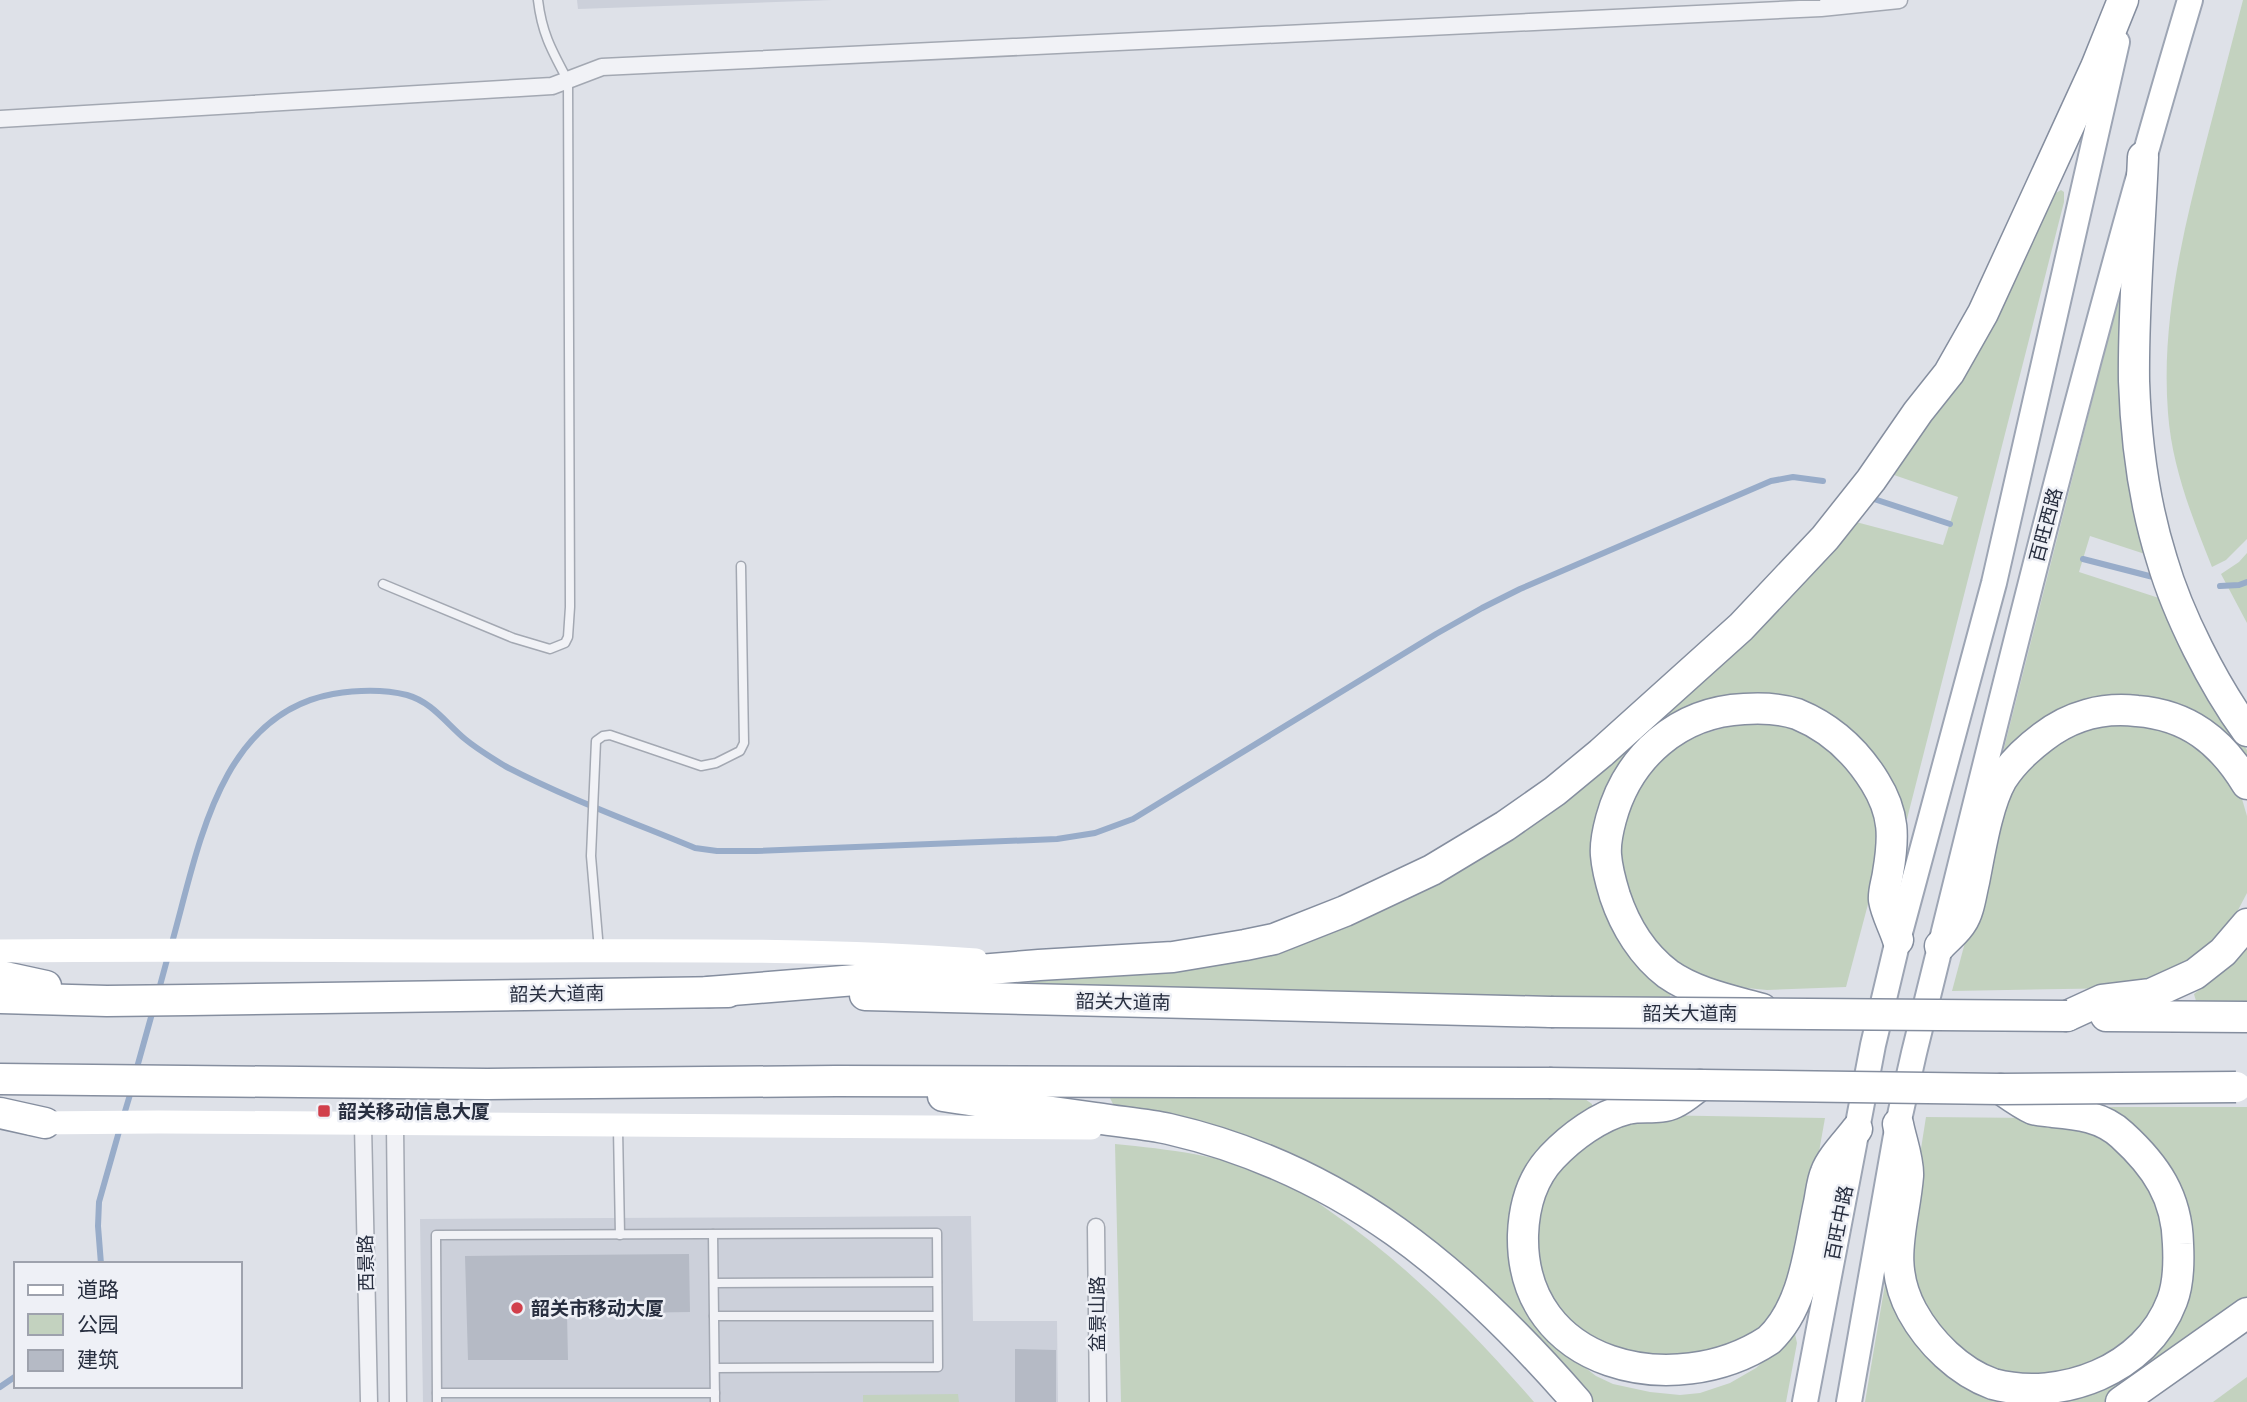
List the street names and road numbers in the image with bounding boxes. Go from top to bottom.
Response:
street label: 百旺西路 [2025,485,2067,565]
street label: 韶关大道南 [509,982,605,1006]
street label: 韶关大道南 [1075,990,1171,1014]
street label: 韶关大道南 [1642,1002,1738,1025]
street label: 百旺中路 [1820,1183,1858,1263]
street label: 西景路 [354,1234,378,1292]
street label: 盆景山路 [1086,1276,1109,1352]

